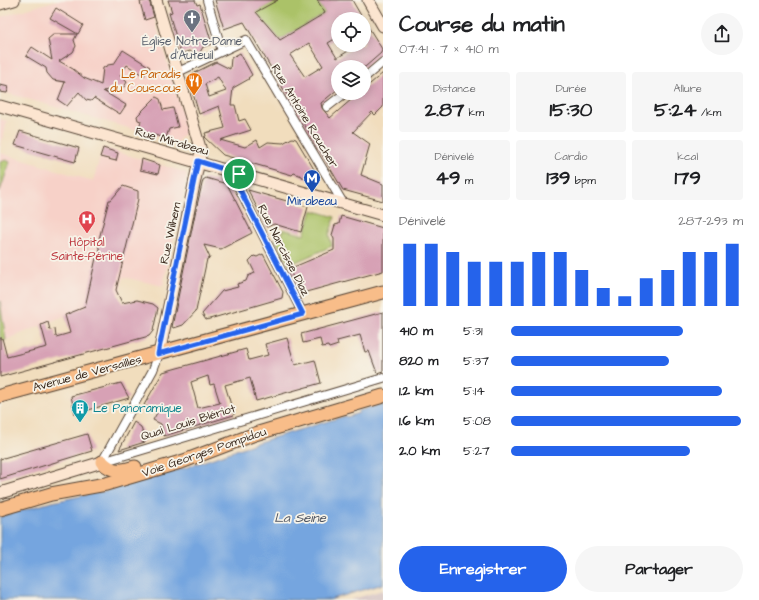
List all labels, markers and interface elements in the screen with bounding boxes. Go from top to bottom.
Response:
church icon: Église Notre-Dame d'Auteuil [182,8,202,33]
text: Course du matin [399,9,565,40]
map controls [331,12,371,100]
button: locate [331,12,371,52]
button: share [701,13,743,55]
place label: Église Notre-Dame d'Auteuil [142,33,243,64]
text: 07:41 · 7 × 410 m [399,40,499,58]
button: layers [331,60,371,100]
street label: Rue Antoine Roucher [267,61,343,172]
place label: Le Paradis du Couscous [110,66,181,97]
restaurant icon: Le Paradis du Couscous [184,71,204,96]
text: Distance [433,81,476,96]
text: Durée [556,81,586,96]
text: Allure [674,81,702,96]
text: 2.87 [425,96,464,124]
text: 15:30 [550,96,592,124]
text: 5:24 [654,96,697,124]
text: km [464,105,484,120]
text: /km [697,105,721,120]
street label: Rue Mirabeau [133,123,211,160]
text: Dénivelé [435,149,474,164]
text: Cardio [555,149,587,164]
text: kcal [677,149,698,164]
pin [222,157,256,191]
icon: arrive [228,163,250,185]
text: 49 [435,164,460,192]
text: 139 [546,164,570,192]
text: 179 [675,164,701,192]
metro station icon: Mirabeau [302,168,322,193]
text: m [460,173,473,188]
text: bpm [570,173,596,188]
place label: Mirabeau [287,193,337,210]
street label: Rue Wilhem [156,200,185,266]
street label: Rue Narcisse Diaz [253,202,314,299]
hospital icon: Hôpital Sainte-Périne [77,209,97,234]
text: Dénivelé [399,212,446,230]
text: 287–293 m [678,212,743,230]
place label: Hôpital Sainte-Périne [51,234,123,265]
text: 410 m [399,322,433,340]
text: 5:31 [463,322,483,340]
street label: Avenue de Versailles [31,351,143,396]
text: 820 m [399,352,438,370]
text: 5:37 [463,352,489,370]
text: 1.2 km [399,382,433,400]
text: 5:14 [463,382,485,400]
building icon: Le Panoramique [70,398,90,423]
place label: Le Panoramique [93,400,182,417]
street label: Quai Louis Blériot [139,400,238,445]
text: 1.6 km [399,412,434,430]
text: 5:08 [463,412,491,430]
street label: Voie Georges Pompidou [140,423,269,483]
text: 2.0 km [399,442,440,460]
text: 5:27 [463,442,490,460]
water label: La Seine [274,509,327,527]
button: Enregistrer [399,546,567,592]
button: Partager [575,546,743,592]

